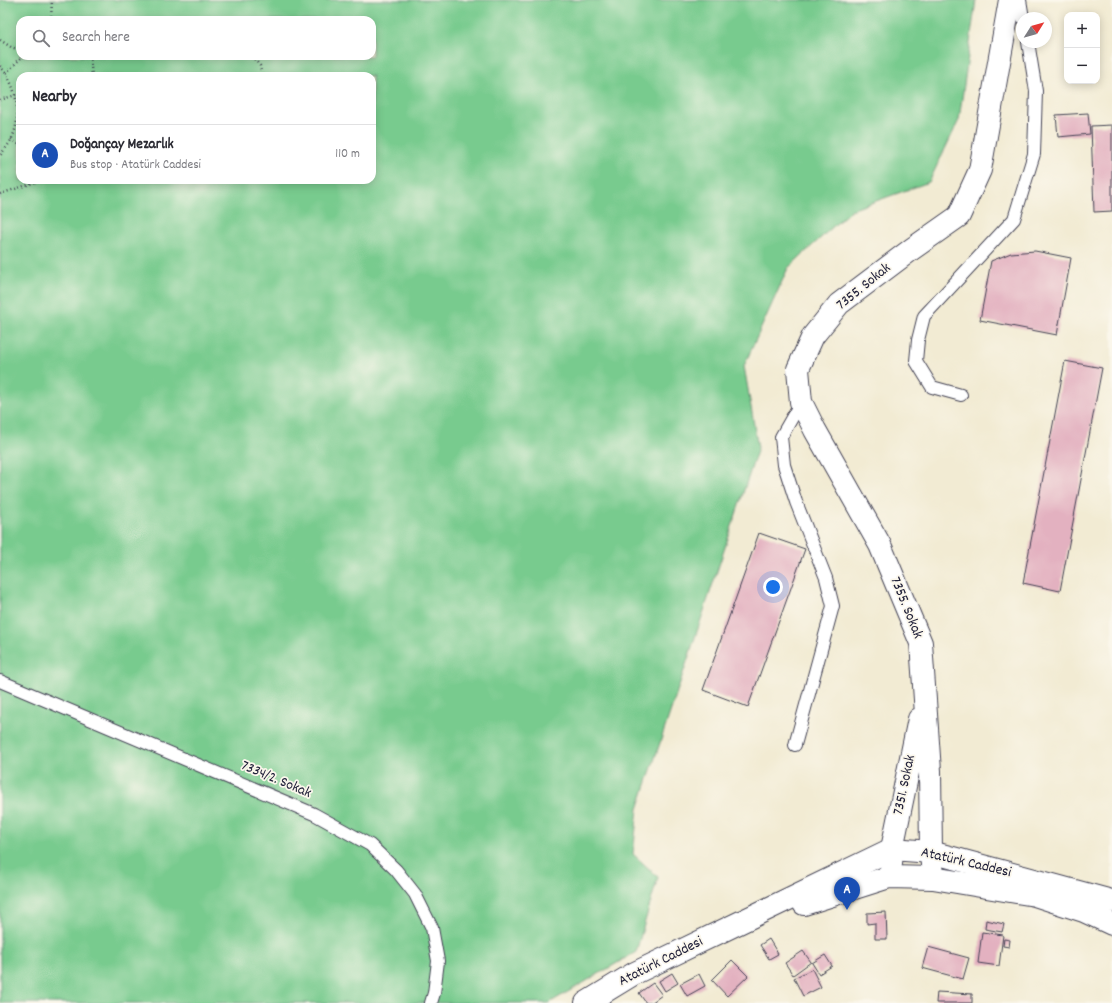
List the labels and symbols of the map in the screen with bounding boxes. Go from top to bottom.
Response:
north arrow [1016,12,1052,48]
street label: 7355. Sokak [832,258,896,316]
street label: 7355. Sokak [884,574,928,642]
your location [763,577,783,597]
street label: 7351. Sokak [888,753,922,817]
street label: 7334/2. Sokak [237,755,315,805]
street label: Atatürk Caddesi [919,842,1014,884]
pin: A [834,877,860,910]
street label: Atatürk Caddesi [615,931,707,993]

